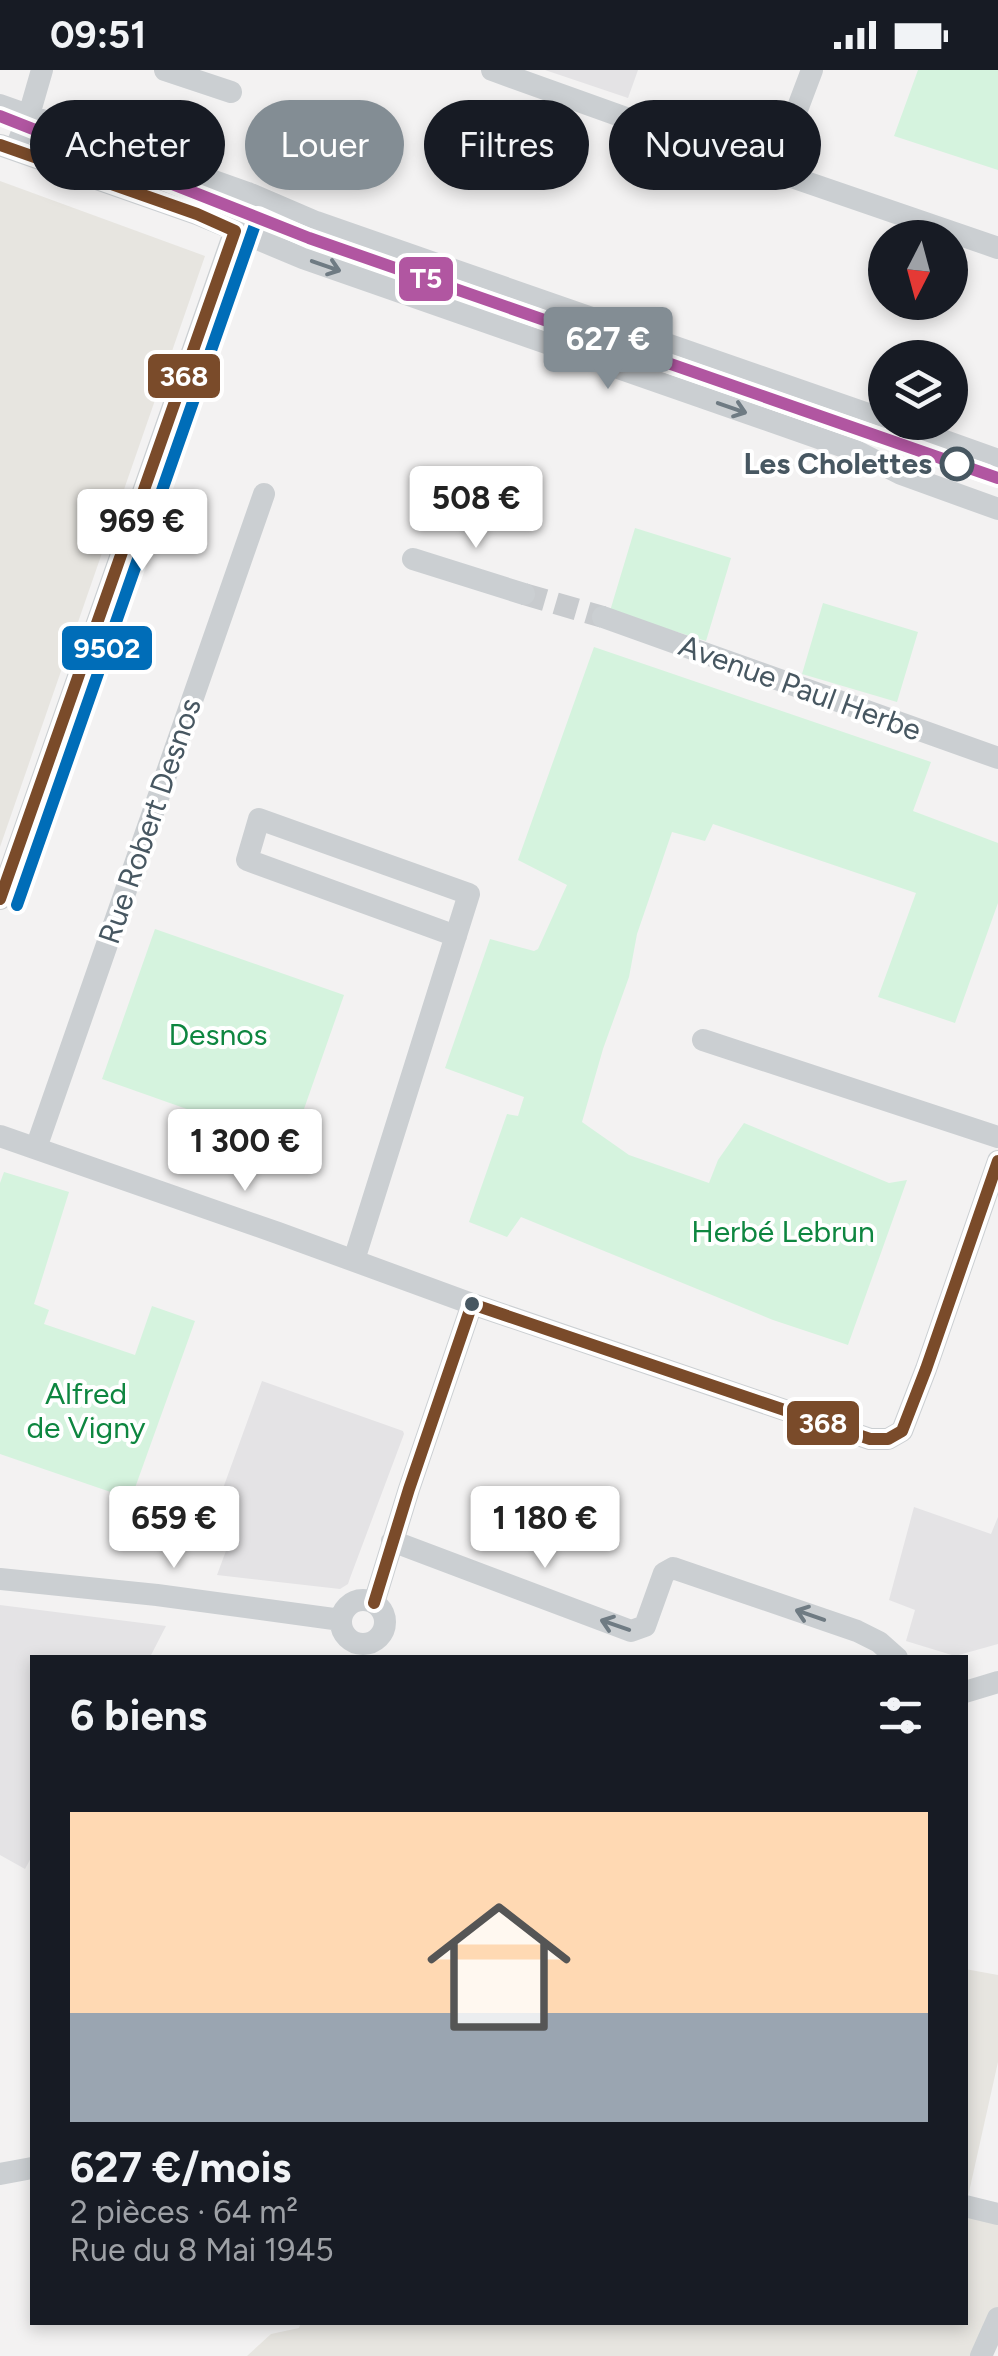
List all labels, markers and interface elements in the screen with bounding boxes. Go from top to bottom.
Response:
text: 09:51 [50,12,146,58]
chip: Acheter [30,100,225,190]
chip: Louer [245,100,404,190]
chip: Filtres [424,100,589,190]
chip: Nouveau [609,100,821,190]
north arrow [868,220,968,320]
map controls [868,220,968,440]
line badge: T5 [397,255,455,303]
one-way arrow [310,258,341,276]
text: T5 [410,261,442,295]
pin: 627 € [538,307,678,392]
text: 627 € [566,320,650,358]
button: layers [868,340,968,440]
line badge: 368 [146,352,222,400]
text: 368 [160,359,208,393]
one-way arrow [716,400,747,418]
place label: Les Cholettes [743,445,932,482]
marker: Les Cholettes [941,448,973,480]
pin: 508 € [406,466,546,551]
text: 508 € [432,479,520,517]
pin: 969 € [72,489,212,574]
text: 969 € [99,502,185,540]
line badge: 9502 [60,624,154,672]
street label: Avenue Paul Herbe [674,627,926,749]
text: 9502 [74,631,140,665]
street label: Rue Robert Desnos [90,693,209,949]
park label: Desnos [168,1016,268,1053]
pin: 1 300 € [153,1109,337,1194]
text: 1 300 € [190,1122,300,1160]
park label: Herbé Lebrun [691,1213,875,1250]
unlabelled marker [462,1294,482,1314]
park label: Alfred de Vigny [26,1375,146,1446]
line badge: 368 [785,1399,861,1447]
text: 368 [799,1406,847,1440]
pin: 659 € [104,1486,244,1571]
pin: 1 180 € [453,1486,637,1571]
text: 659 € [131,1499,217,1537]
text: 1 180 € [493,1499,597,1537]
one-way arrow [796,1605,827,1623]
one-way arrow [600,1614,632,1632]
icon: filters [873,1688,928,1743]
text: 6 biens [70,1690,207,1741]
icon: home [409,1877,589,2057]
text: 627 €/mois [70,2142,291,2193]
text: 2 pièces · 64 m² [70,2193,298,2231]
text: Rue du 8 Mai 1945 [70,2231,334,2269]

